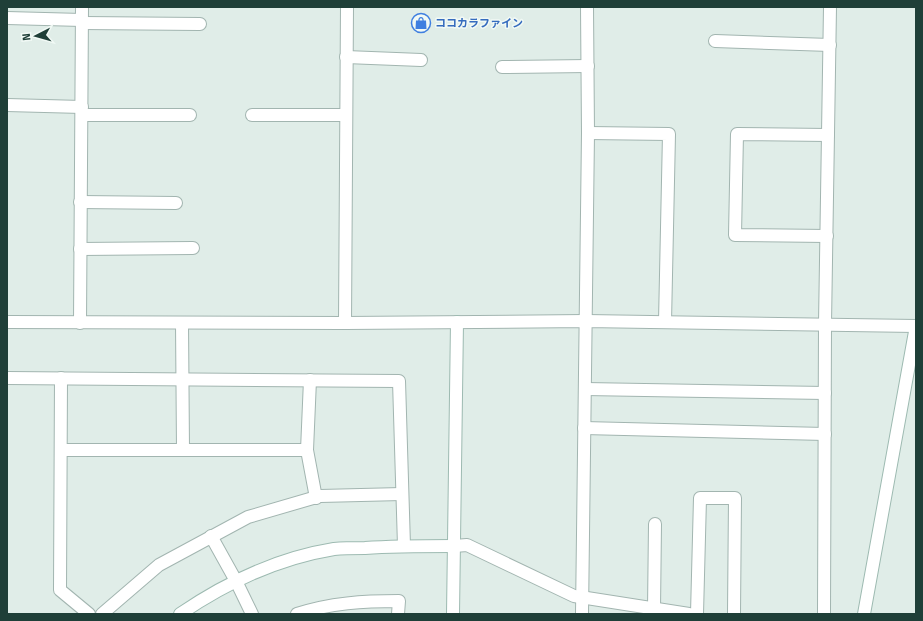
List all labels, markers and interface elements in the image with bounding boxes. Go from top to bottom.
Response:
shop icon: ココカラファイン [410,12,432,34]
north arrow [16,16,56,56]
place label: ココカラファイン [435,17,523,30]
text: N [20,33,33,41]

